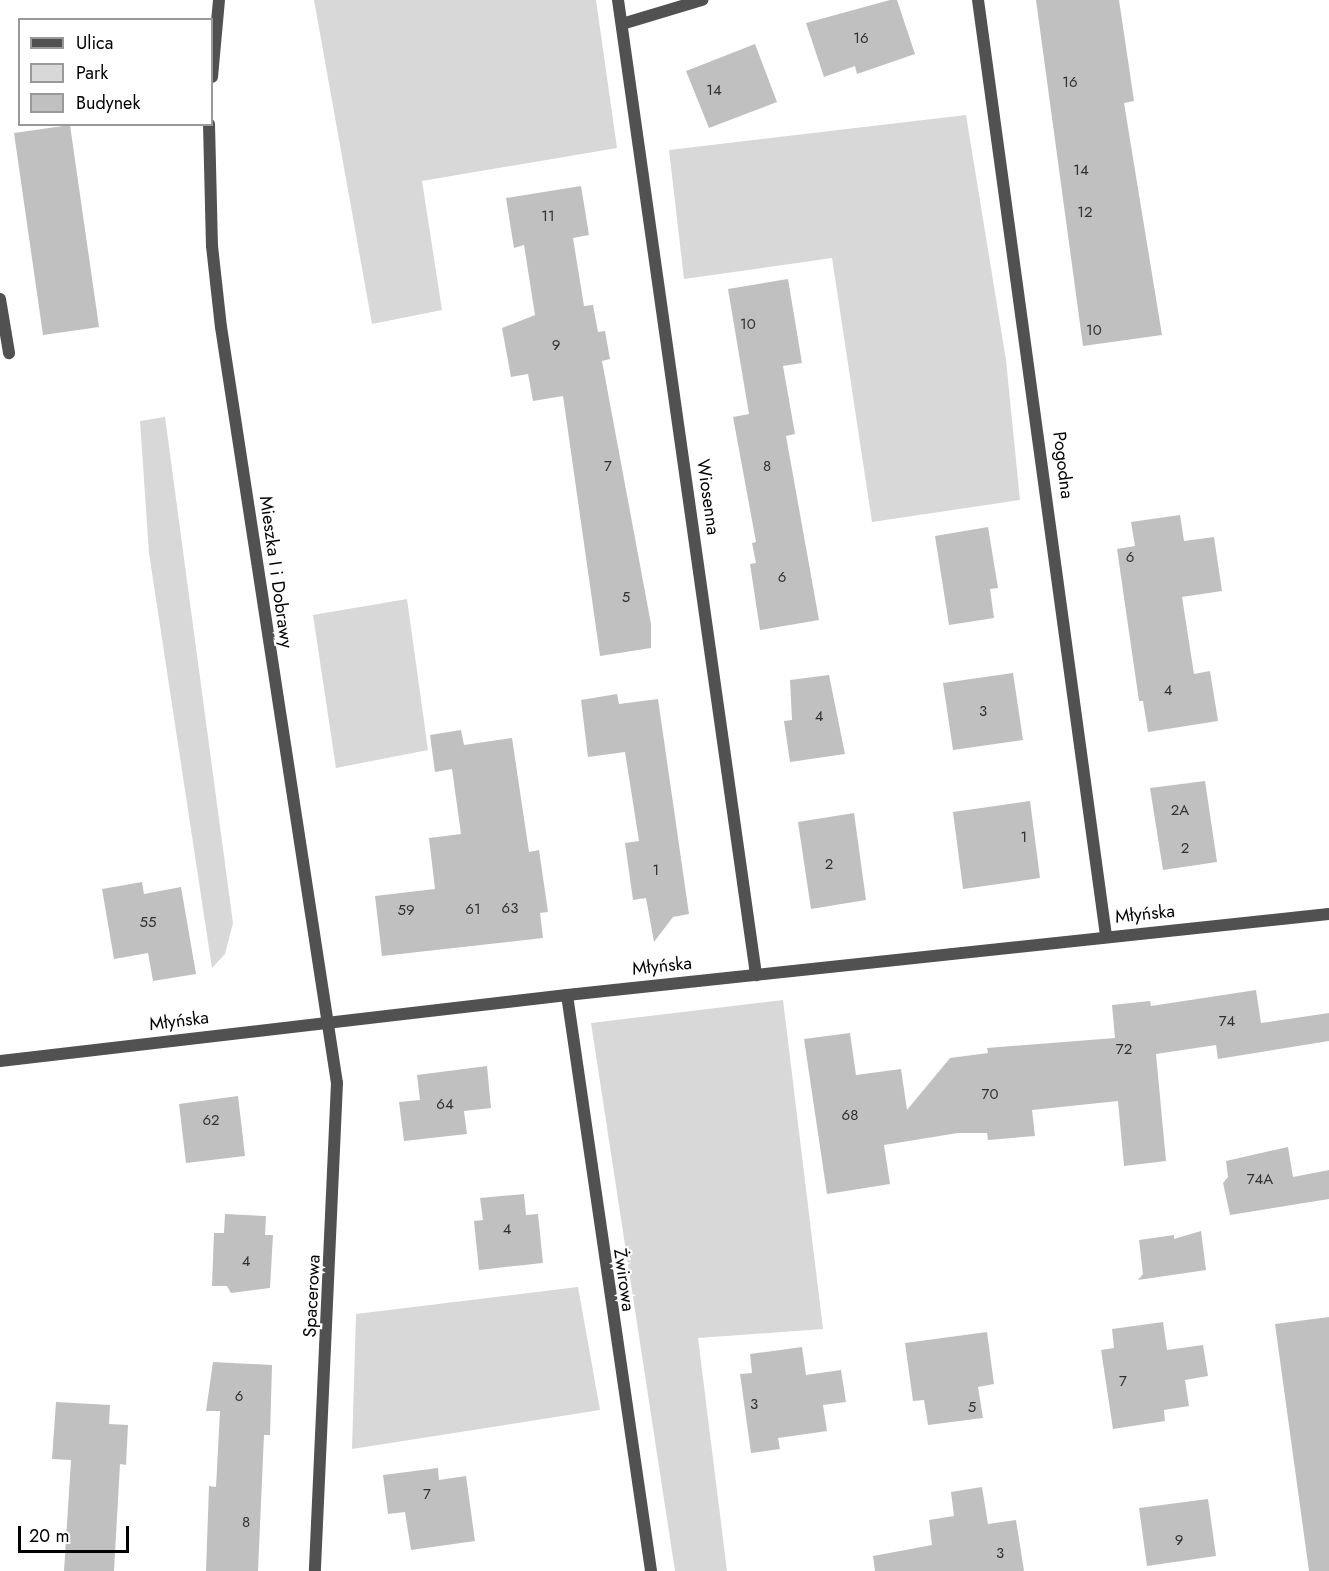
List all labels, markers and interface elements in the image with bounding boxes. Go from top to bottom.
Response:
legend [18,18,213,126]
text: Ulica [76,30,113,56]
house number: 16 [853,30,869,48]
text: Park [76,60,108,86]
house number: 16 [1062,74,1078,92]
house number: 14 [706,82,722,100]
text: Budynek [76,90,140,116]
house number: 14 [1073,162,1089,180]
house number: 12 [1077,204,1093,222]
house number: 11 [541,208,555,226]
house number: 10 [740,316,756,334]
house number: 10 [1086,322,1102,340]
house number: 9 [552,337,560,355]
street label: Pogodna [1048,430,1078,500]
house number: 7 [604,458,612,476]
street label: Wiosenna [692,458,724,536]
house number: 8 [763,458,771,476]
street label: Mieszka I i Dobrawy [255,494,297,650]
house number: 6 [1126,549,1134,567]
house number: 6 [778,569,786,587]
house number: 5 [622,589,630,607]
house number: 4 [1164,682,1172,700]
house number: 3 [979,703,987,721]
house number: 4 [815,708,823,726]
house number: 2A [1171,802,1189,820]
house number: 1 [1021,829,1027,847]
house number: 2 [1181,840,1189,858]
house number: 2 [825,856,833,874]
house number: 1 [653,862,659,880]
house number: 63 [502,900,518,918]
street label: Młyńska [1114,900,1176,928]
house number: 61 [465,901,481,919]
house number: 59 [397,902,415,920]
house number: 55 [140,914,156,932]
street label: Młyńska [631,952,693,980]
street label: Młyńska [148,1007,210,1035]
house number: 74 [1219,1013,1235,1031]
house number: 72 [1116,1041,1132,1059]
house number: 70 [982,1086,998,1104]
house number: 64 [436,1096,454,1114]
house number: 68 [842,1107,858,1125]
house number: 62 [202,1112,220,1130]
house number: 74A [1247,1171,1273,1189]
house number: 4 [503,1221,511,1239]
street label: Żwirowa [609,1247,639,1313]
house number: 4 [242,1253,250,1271]
street label: Spacerowa [299,1254,325,1338]
house number: 7 [1119,1373,1127,1391]
house number: 6 [235,1388,243,1406]
house number: 3 [750,1396,758,1414]
house number: 5 [968,1399,976,1417]
house number: 7 [423,1486,431,1504]
scale bar [21,1514,132,1552]
house number: 8 [242,1514,250,1532]
text: 20 m [29,1523,69,1549]
house number: 9 [1175,1532,1183,1550]
house number: 3 [996,1545,1004,1563]

